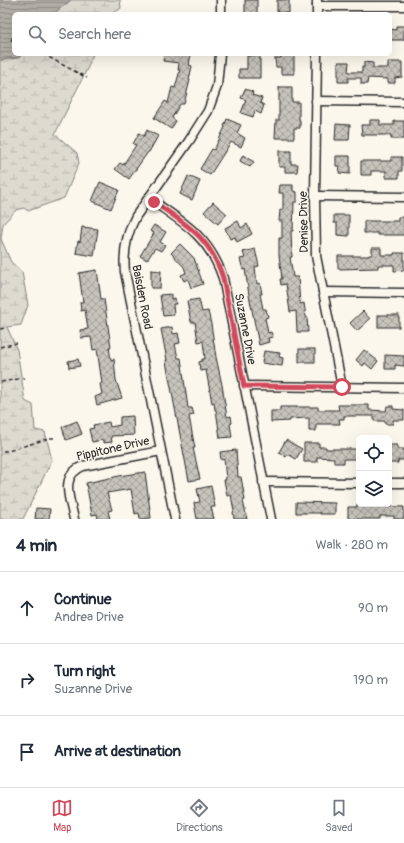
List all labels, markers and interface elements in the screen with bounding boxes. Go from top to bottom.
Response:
search box [12,12,392,56]
icon: search [26,23,48,45]
text: Search here [58,25,131,44]
street label: Denise Drive [296,191,312,253]
route end [145,193,163,211]
street label: Baisden Road [128,263,156,331]
street label: Suzanne Drive [231,292,259,366]
route start [333,378,351,396]
street label: Pippitone Drive [75,433,151,465]
map controls [356,435,392,507]
button: locate [356,435,392,471]
button: layers [356,471,392,507]
text: 4 min [16,535,57,556]
text: Walk · 280 m [315,537,388,553]
text: Continue [54,590,112,609]
icon: ahead [16,597,38,619]
text: 90 m [358,600,388,616]
text: Andrea Drive [54,609,124,625]
text: Turn right [54,662,115,681]
icon: right [16,669,38,691]
text: 190 m [353,672,388,688]
text: Suzanne Drive [54,681,132,697]
icon: arrive [16,741,38,763]
text: Arrive at destination [54,742,181,761]
tab: Map [51,797,73,834]
tab: Directions [176,797,223,834]
tab: Saved [325,797,353,834]

